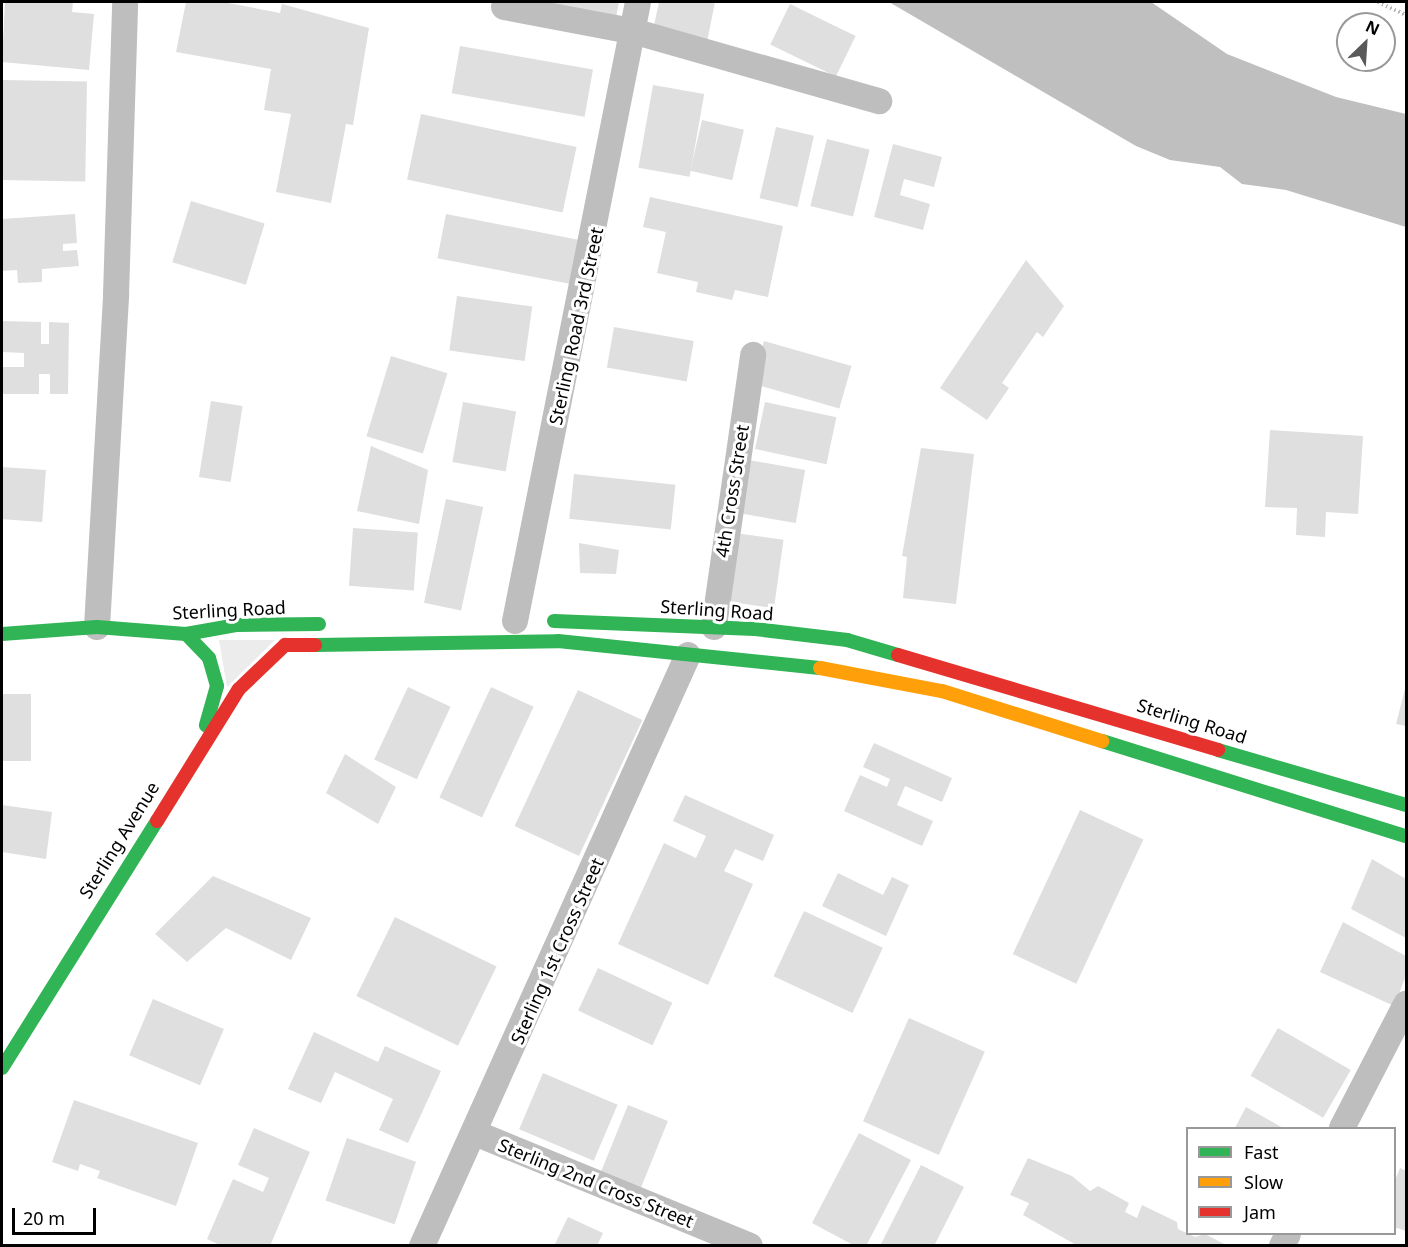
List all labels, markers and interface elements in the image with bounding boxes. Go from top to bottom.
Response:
north arrow [1336,12,1396,72]
text: N [1362,15,1383,40]
street label: Sterling Road 3rd Street [544,225,608,427]
street label: 4th Cross Street [711,423,753,559]
street label: Sterling Road [660,595,774,625]
street label: Sterling Road [172,596,286,624]
street label: Sterling Road [1135,694,1249,748]
street label: Sterling Avenue [75,778,163,902]
street label: Sterling 1st Cross Street [506,854,608,1048]
legend [1186,1127,1396,1235]
street label: Sterling 2nd Cross Street [495,1134,697,1232]
text: Fast [1244,1140,1279,1164]
text: Slow [1244,1170,1283,1194]
scale bar [15,1196,99,1234]
text: Jam [1244,1200,1276,1224]
text: 20 m [23,1206,65,1230]

